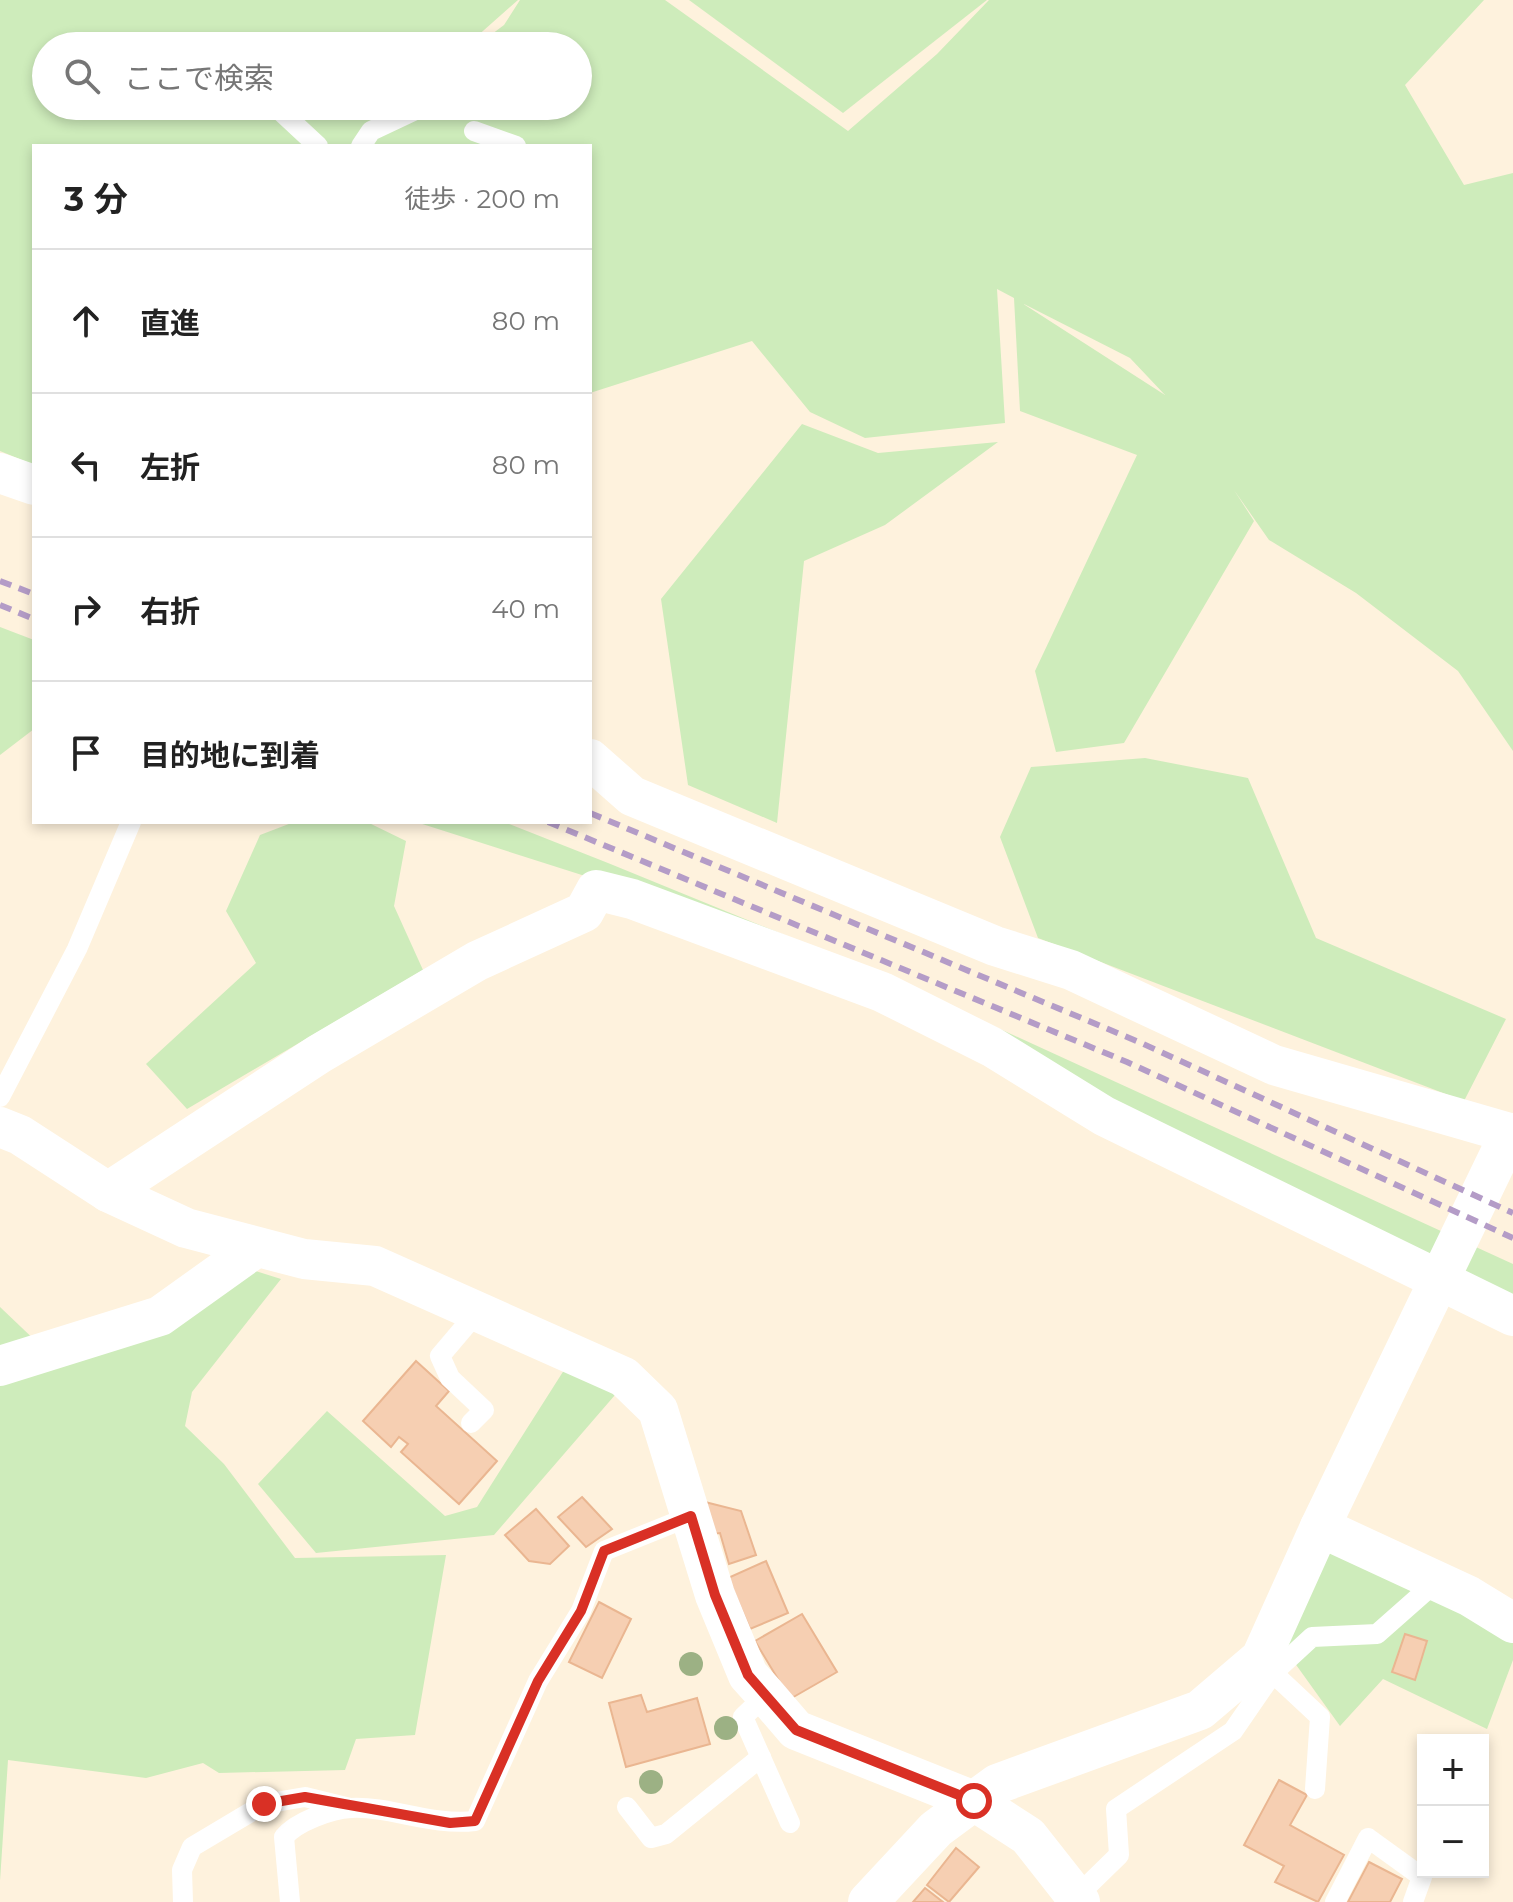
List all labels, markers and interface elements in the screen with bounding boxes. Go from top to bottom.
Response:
search box [32,32,592,120]
icon: search [60,54,104,98]
text: ここで検索 [124,60,274,97]
text: 3 分 [64,178,128,220]
text: 徒歩 · 200 m [404,183,560,215]
icon: ahead [64,299,108,343]
text: 直進 [140,305,200,342]
text: 80 m [492,305,560,337]
icon: left [64,443,108,487]
text: 左折 [140,449,200,486]
text: 80 m [492,449,560,481]
icon: right [64,587,108,631]
text: 右折 [140,593,200,630]
text: 40 m [491,593,560,625]
icon: arrive [64,731,108,775]
text: 目的地に到着 [140,737,320,774]
map controls [1417,1734,1489,1878]
button: + [1417,1734,1489,1806]
route start [956,1783,992,1819]
route end [246,1786,282,1822]
button: − [1417,1806,1489,1878]

